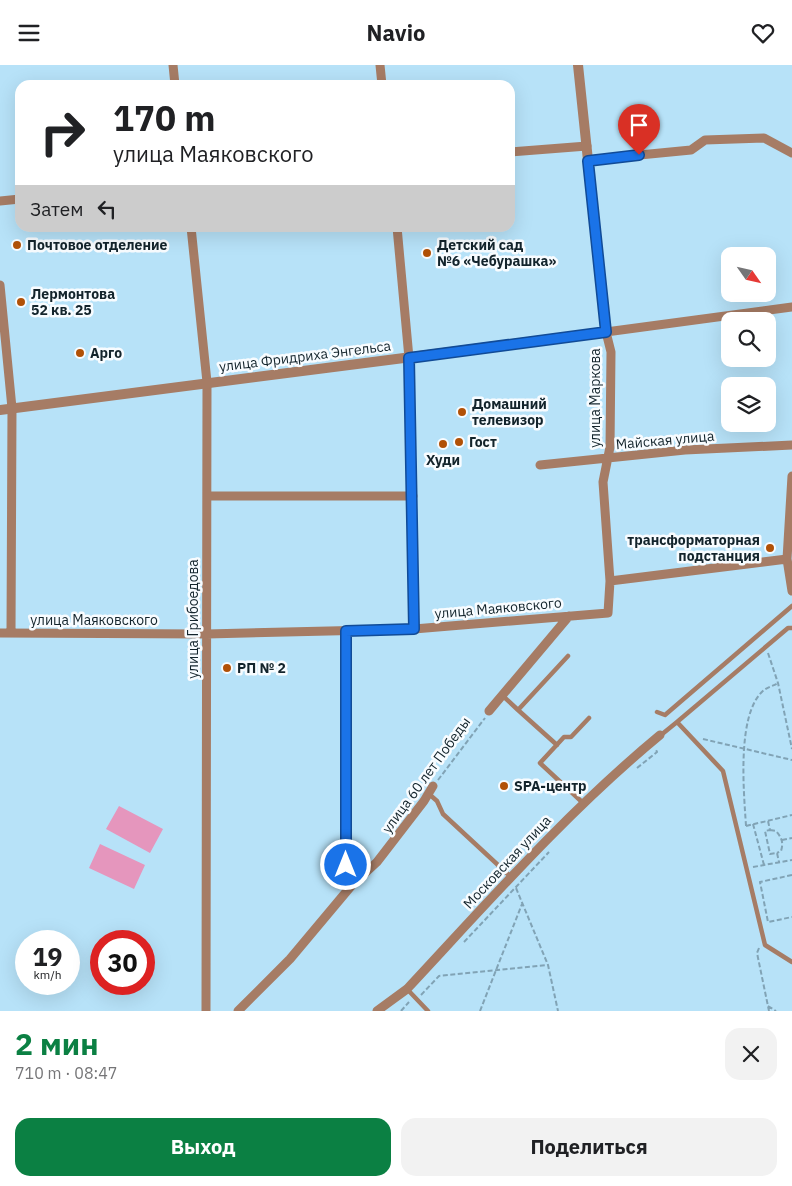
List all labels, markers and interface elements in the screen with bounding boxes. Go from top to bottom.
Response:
text: Navio [367,18,425,47]
icon: menu [15,19,43,47]
icon: heart [749,19,777,47]
text: 170 m [113,95,216,141]
icon: right [30,100,95,165]
pin [618,104,660,155]
icon: arrive [625,111,653,139]
text: улица Маяковского [113,139,313,168]
icon: left [93,195,121,223]
text: Затем [30,197,83,221]
place label: Почтовое отделение [27,236,168,254]
place label: Детский сад №6 «Чебурашка» [437,236,556,270]
marker: Почтовое отделение [11,239,23,251]
marker: Детский сад №6 «Чебурашка» [421,247,433,259]
north arrow [721,247,776,303]
map controls [721,247,776,432]
place label: Лермонтова 52 кв. 25 [31,285,115,319]
marker: Лермонтова 52 кв. 25 [15,296,27,308]
button: search [721,312,776,367]
street label: улица Фридриха Энгельса [218,336,393,375]
place label: Арго [90,344,122,362]
marker: Арго [74,347,86,359]
street label: улица Маркова [586,348,604,448]
button: layers [721,377,776,432]
place label: Домашний телевизор [472,395,547,429]
marker: Домашний телевизор [456,406,468,418]
street label: Майская улица [615,427,715,453]
place label: Гост [469,433,497,451]
marker: Гост [453,436,465,448]
marker: Худи [437,438,449,450]
place label: Худи [426,451,460,469]
place label: трансформаторная подстанция [627,531,760,565]
marker: трансформаторная подстанция [764,542,776,554]
street label: улица Грибоедова [184,559,202,679]
street label: улица Маяковского [434,593,562,623]
street label: улица Маяковского [30,611,158,629]
place label: РП № 2 [237,659,286,677]
marker: РП № 2 [221,662,233,674]
street label: улица 60 лет Победы [378,713,474,837]
place label: SPA-центр [514,777,587,795]
marker: SPA-центр [498,780,510,792]
street label: Московская улица [459,811,555,912]
position arrow [319,838,371,890]
speed limit sign: 30 [90,930,155,995]
text: 19 [32,940,63,973]
text: km/h [33,967,62,982]
text: 2 мин [15,1024,99,1063]
button: close [725,1028,777,1080]
text: 710 m · 08:47 [15,1063,117,1083]
button: Выход [15,1118,391,1176]
button: Поделиться [401,1118,777,1176]

